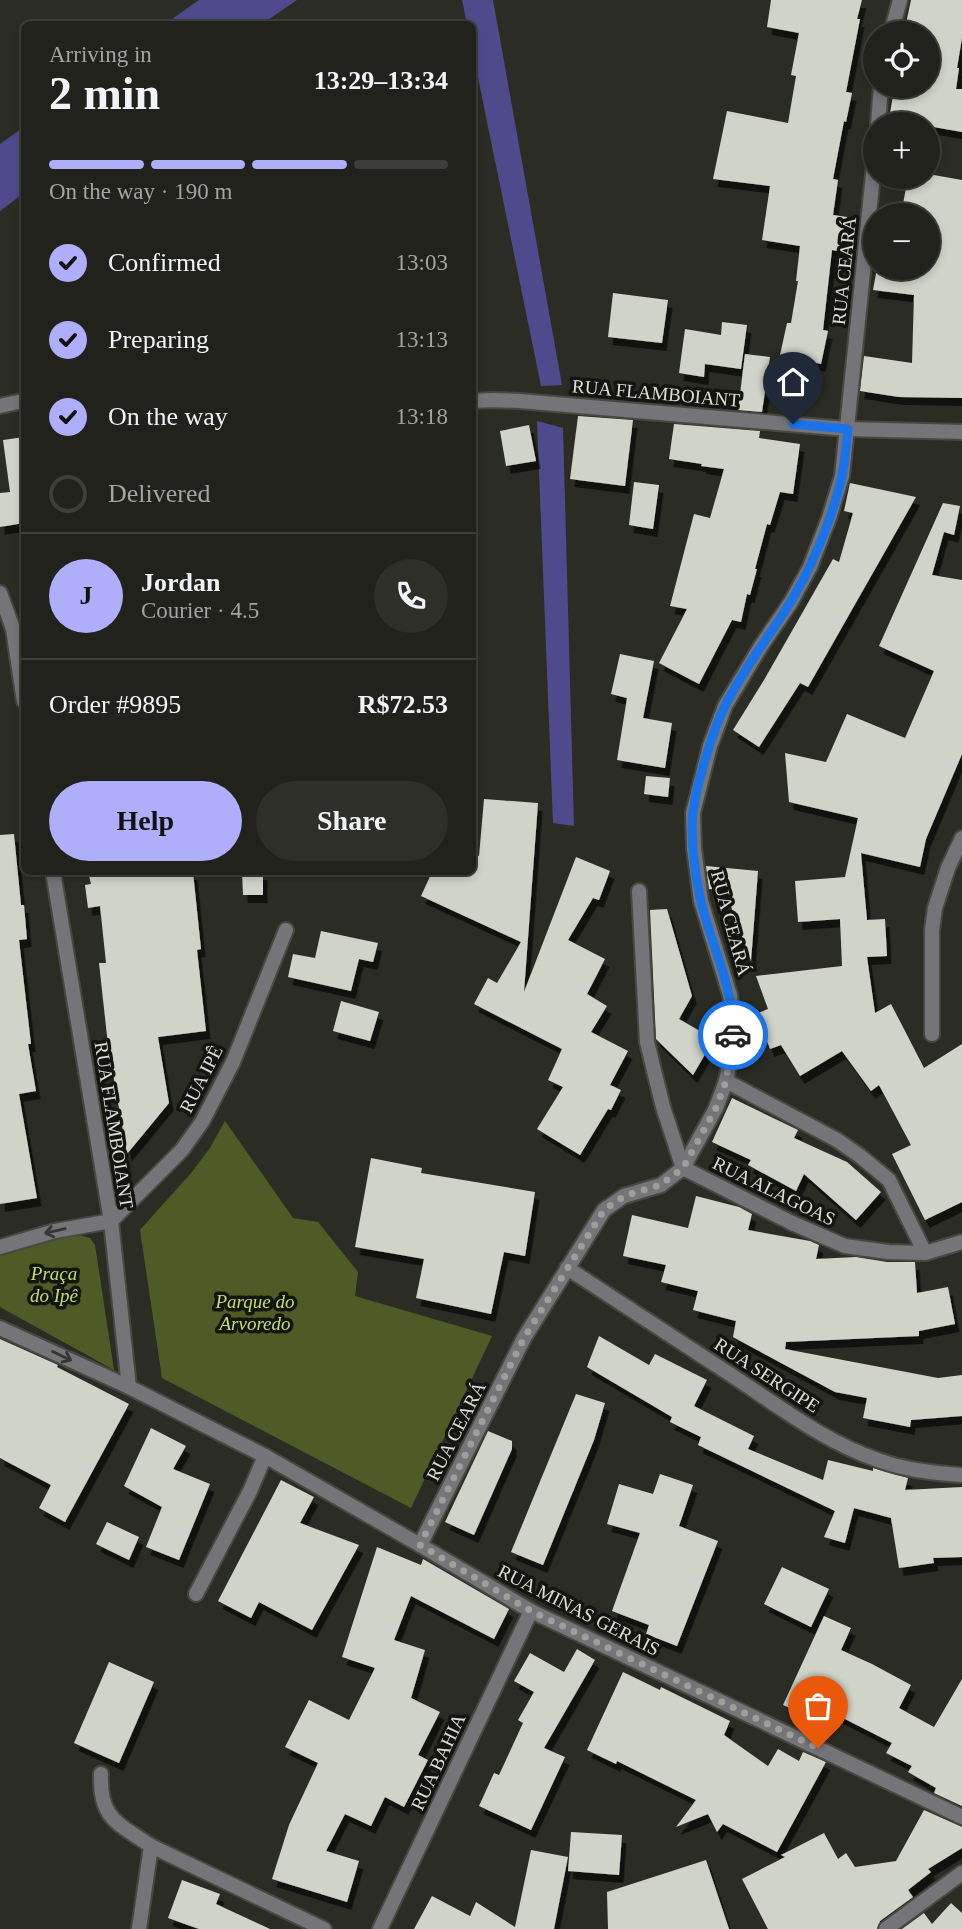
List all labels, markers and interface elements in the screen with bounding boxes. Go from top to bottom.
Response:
map controls [863,21,940,280]
button: locate [863,21,940,98]
text: Arriving in [49,42,152,67]
text: 13:29–13:34 [314,66,448,95]
text: 2 min [49,68,160,119]
button: + [863,112,940,189]
text: On the way · 190 m [49,179,232,204]
button: − [863,203,940,280]
street label: RUA CEARÁ [828,216,860,326]
icon: check [49,244,87,282]
text: Confirmed [108,248,221,277]
text: 13:03 [396,250,448,275]
icon: check [49,321,87,359]
text: Preparing [108,325,209,354]
text: 13:13 [396,327,448,352]
pin [763,352,823,424]
icon: home [774,363,812,401]
street label: RUA FLAMBOIANT [571,375,741,411]
icon: check [49,398,87,436]
text: On the way [108,402,228,431]
text: 13:18 [396,404,448,429]
text: Delivered [108,479,211,508]
button: phone [374,559,448,633]
text: Jordan [141,568,220,597]
text: J [80,581,93,610]
text: Courier · 4.5 [141,598,259,623]
text: Order #9895 [49,690,181,719]
text: R$72.53 [358,690,448,719]
button: Help [49,781,242,861]
button: Share [256,781,448,861]
street label: RUA CEARÁ [707,868,755,978]
courier [698,1000,768,1070]
icon: car [714,1016,752,1054]
street label: RUA FLAMBOIANT [90,1040,138,1210]
street label: RUA IPÊ [175,1042,227,1116]
street label: RUA ALAGOAS [709,1152,839,1230]
one-way arrow [44,1225,67,1239]
park label: Praça do Ipê [30,1263,79,1306]
park label: Parque do Arvoredo [215,1291,294,1334]
street label: RUA SERGIPE [711,1333,823,1417]
one-way arrow [51,1350,72,1363]
street label: RUA CEARÁ [422,1378,490,1484]
street label: RUA MINAS GERAIS [495,1560,663,1660]
pin [788,1676,848,1748]
icon: bag [799,1687,837,1725]
street label: RUA BAHIA [407,1710,470,1814]

